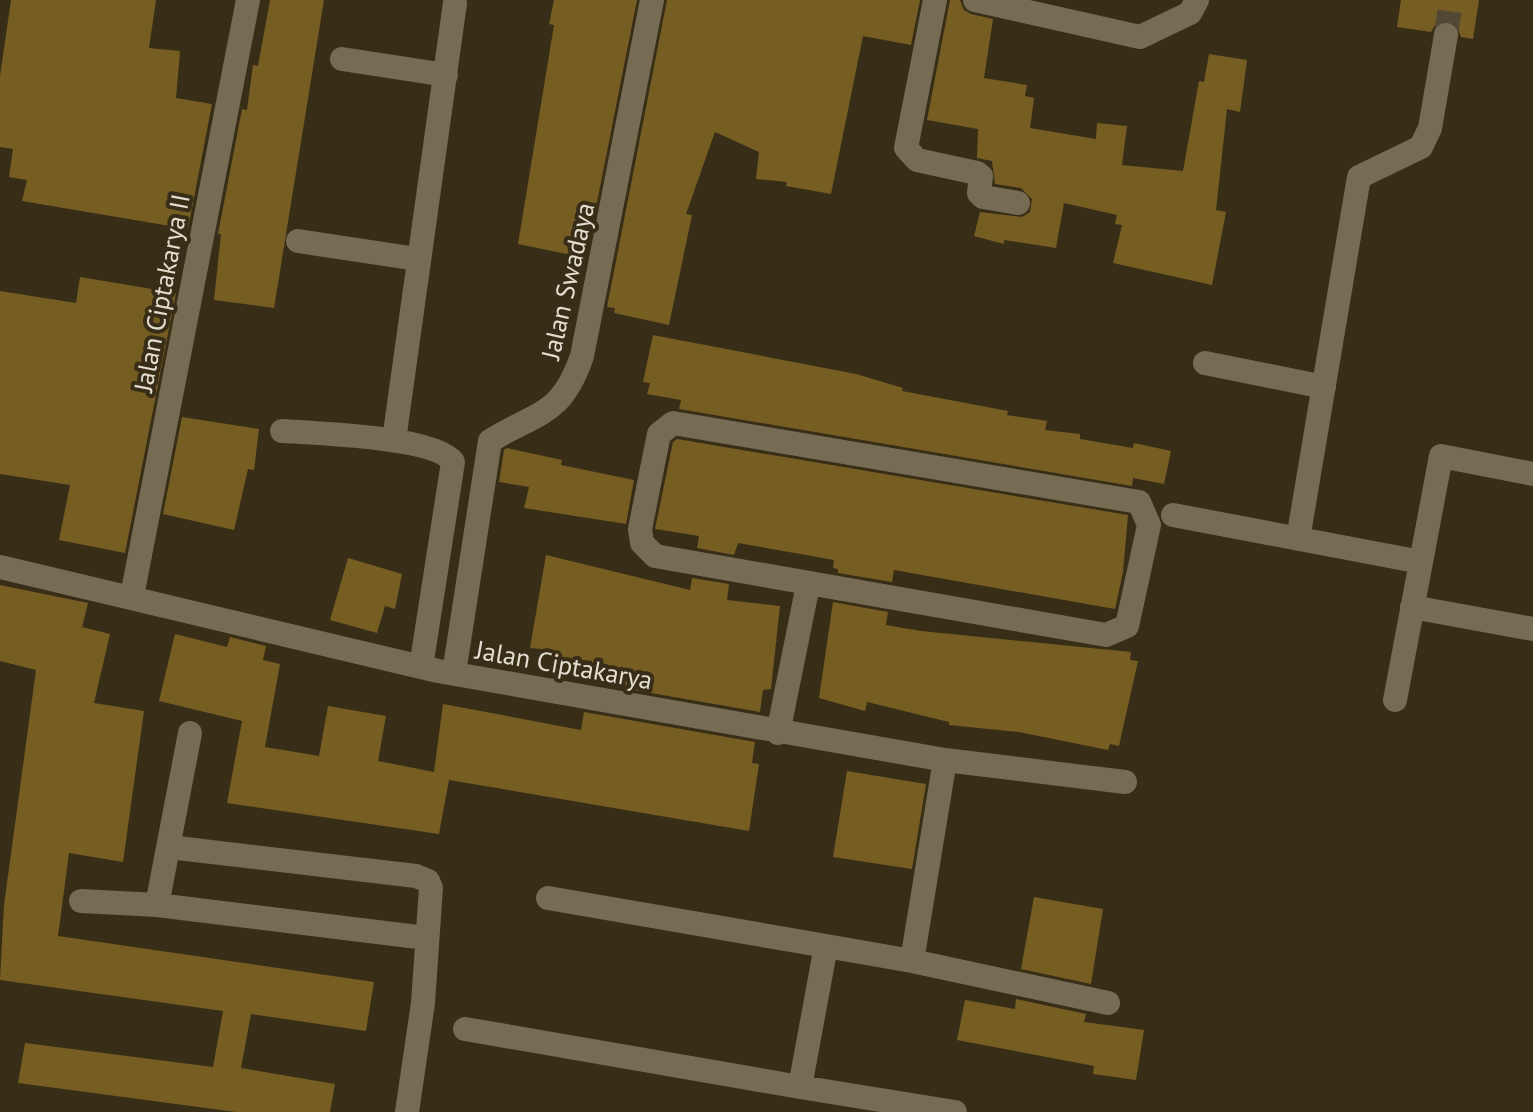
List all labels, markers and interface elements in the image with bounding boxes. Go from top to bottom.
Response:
street label: Jalan Ciptakarya II [126,191,197,396]
street label: Jalan Swadaya [533,199,602,363]
street label: Jalan Ciptakarya [472,633,655,696]

